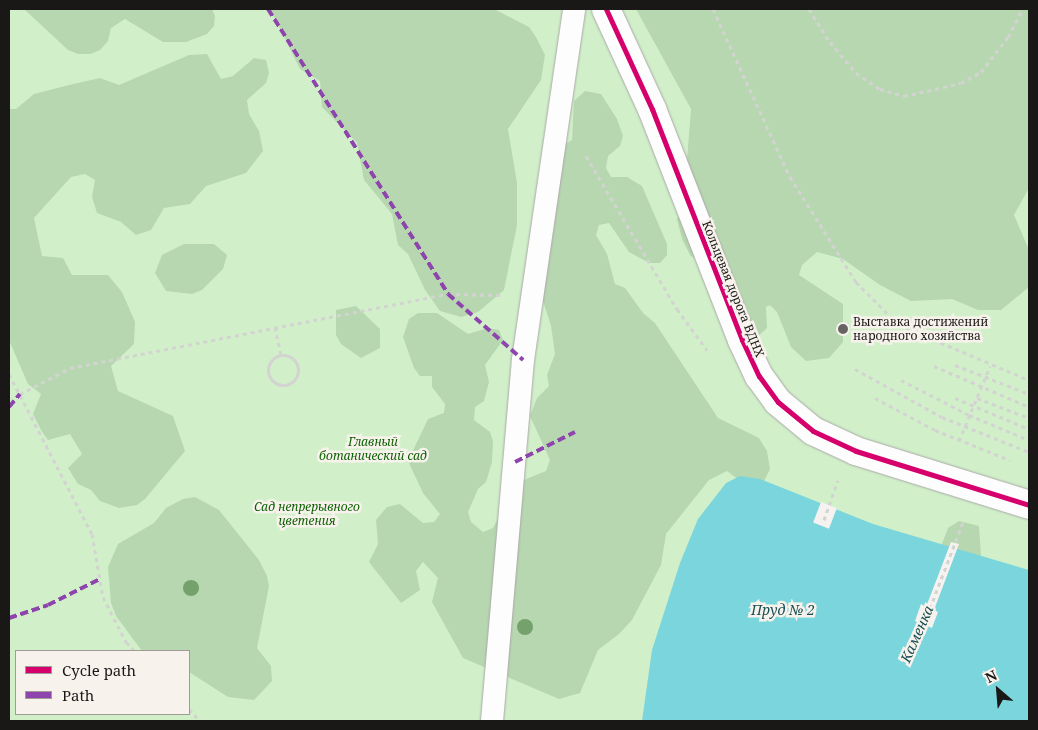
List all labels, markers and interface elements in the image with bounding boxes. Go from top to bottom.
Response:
street label: Кольцевая дорога ВДНХ [699,219,767,359]
place label: Выставка достижений народного хозяйства [853,315,988,343]
marker: Выставка достижений народного хозяйства [837,323,849,335]
park label: Главный ботанический сад [319,435,427,463]
park label: Сад непрерывного цветения [254,500,360,528]
water label: Пруд № 2 [751,602,815,618]
water label: Каменка [897,603,937,665]
legend [15,650,190,715]
text: Cycle path [62,660,136,680]
north arrow [973,665,1023,715]
text: N [982,665,1000,687]
text: Path [62,685,94,705]

